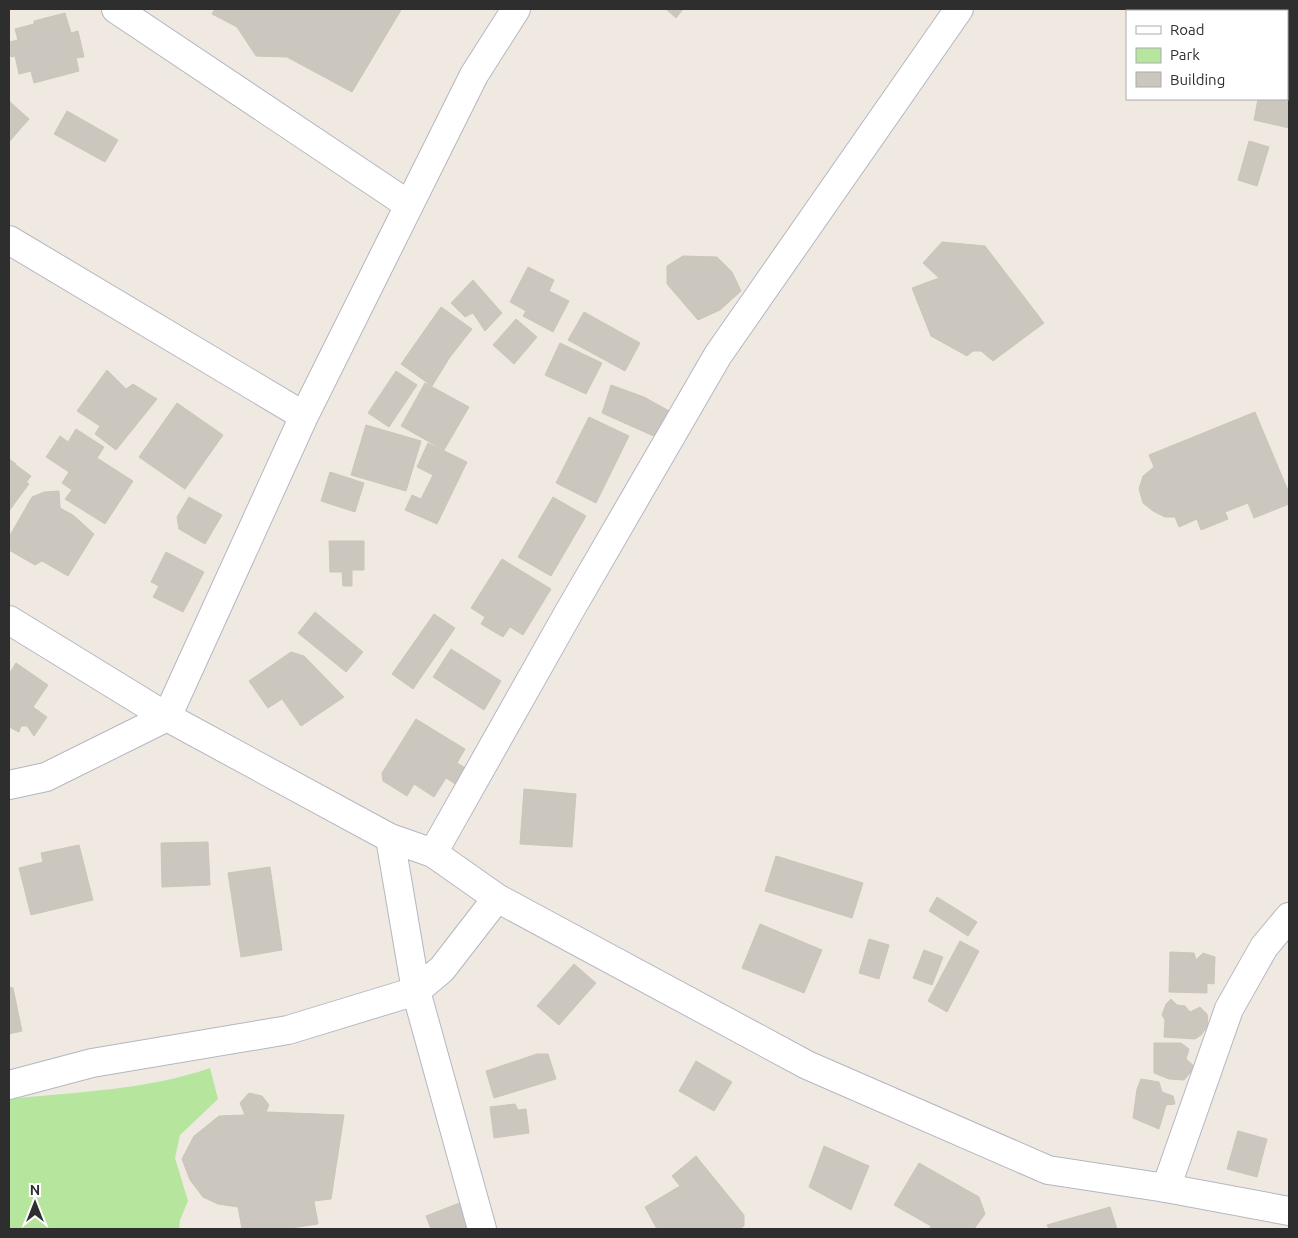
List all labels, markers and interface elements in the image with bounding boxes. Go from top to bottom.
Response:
legend [1126,10,1288,100]
text: Road [1170,21,1205,38]
text: Park [1170,46,1200,63]
text: Building [1170,71,1225,88]
north arrow [10,1178,60,1228]
text: N [30,1182,40,1198]

